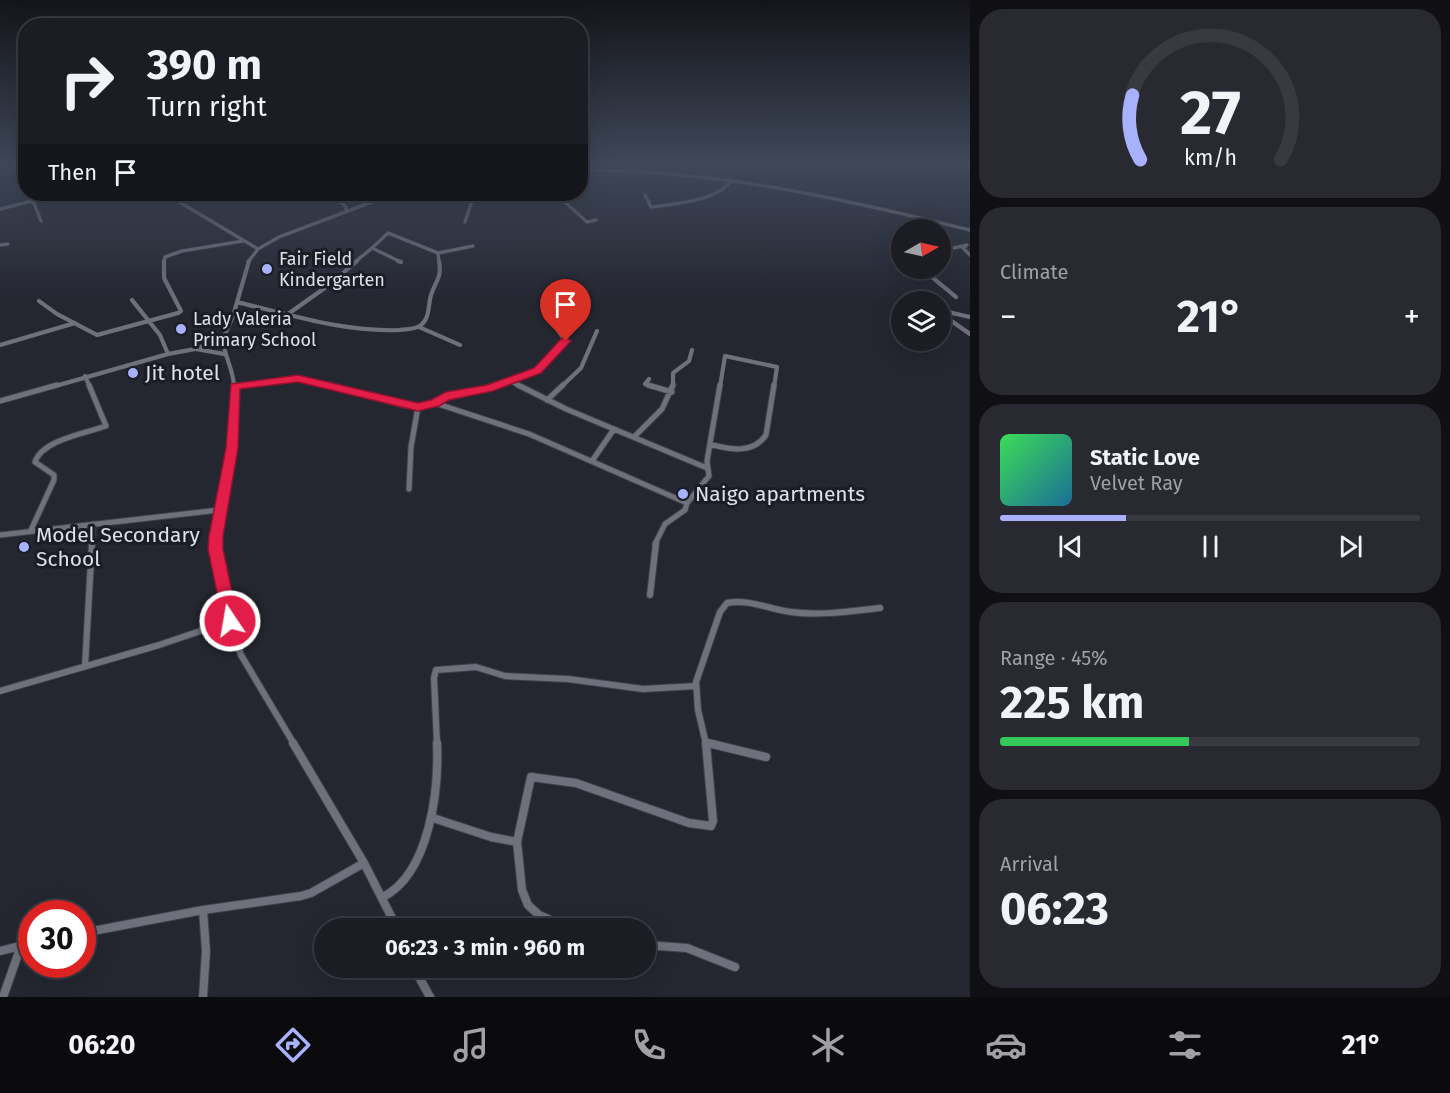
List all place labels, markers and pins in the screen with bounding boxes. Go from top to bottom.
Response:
place label: Fair Field Kindergarten [279,248,385,291]
marker: Fair Field Kindergarten [260,262,274,276]
pin [540,279,591,341]
place label: Lady Valeria Primary School [193,308,316,351]
marker: Lady Valeria Primary School [174,322,188,336]
place label: Jit hotel [145,360,220,386]
marker: Jit hotel [126,366,140,380]
place label: Naigo apartments [695,481,865,507]
marker: Naigo apartments [676,487,690,501]
place label: Model Secondary School [36,522,200,572]
marker: Model Secondary School [17,540,31,554]

